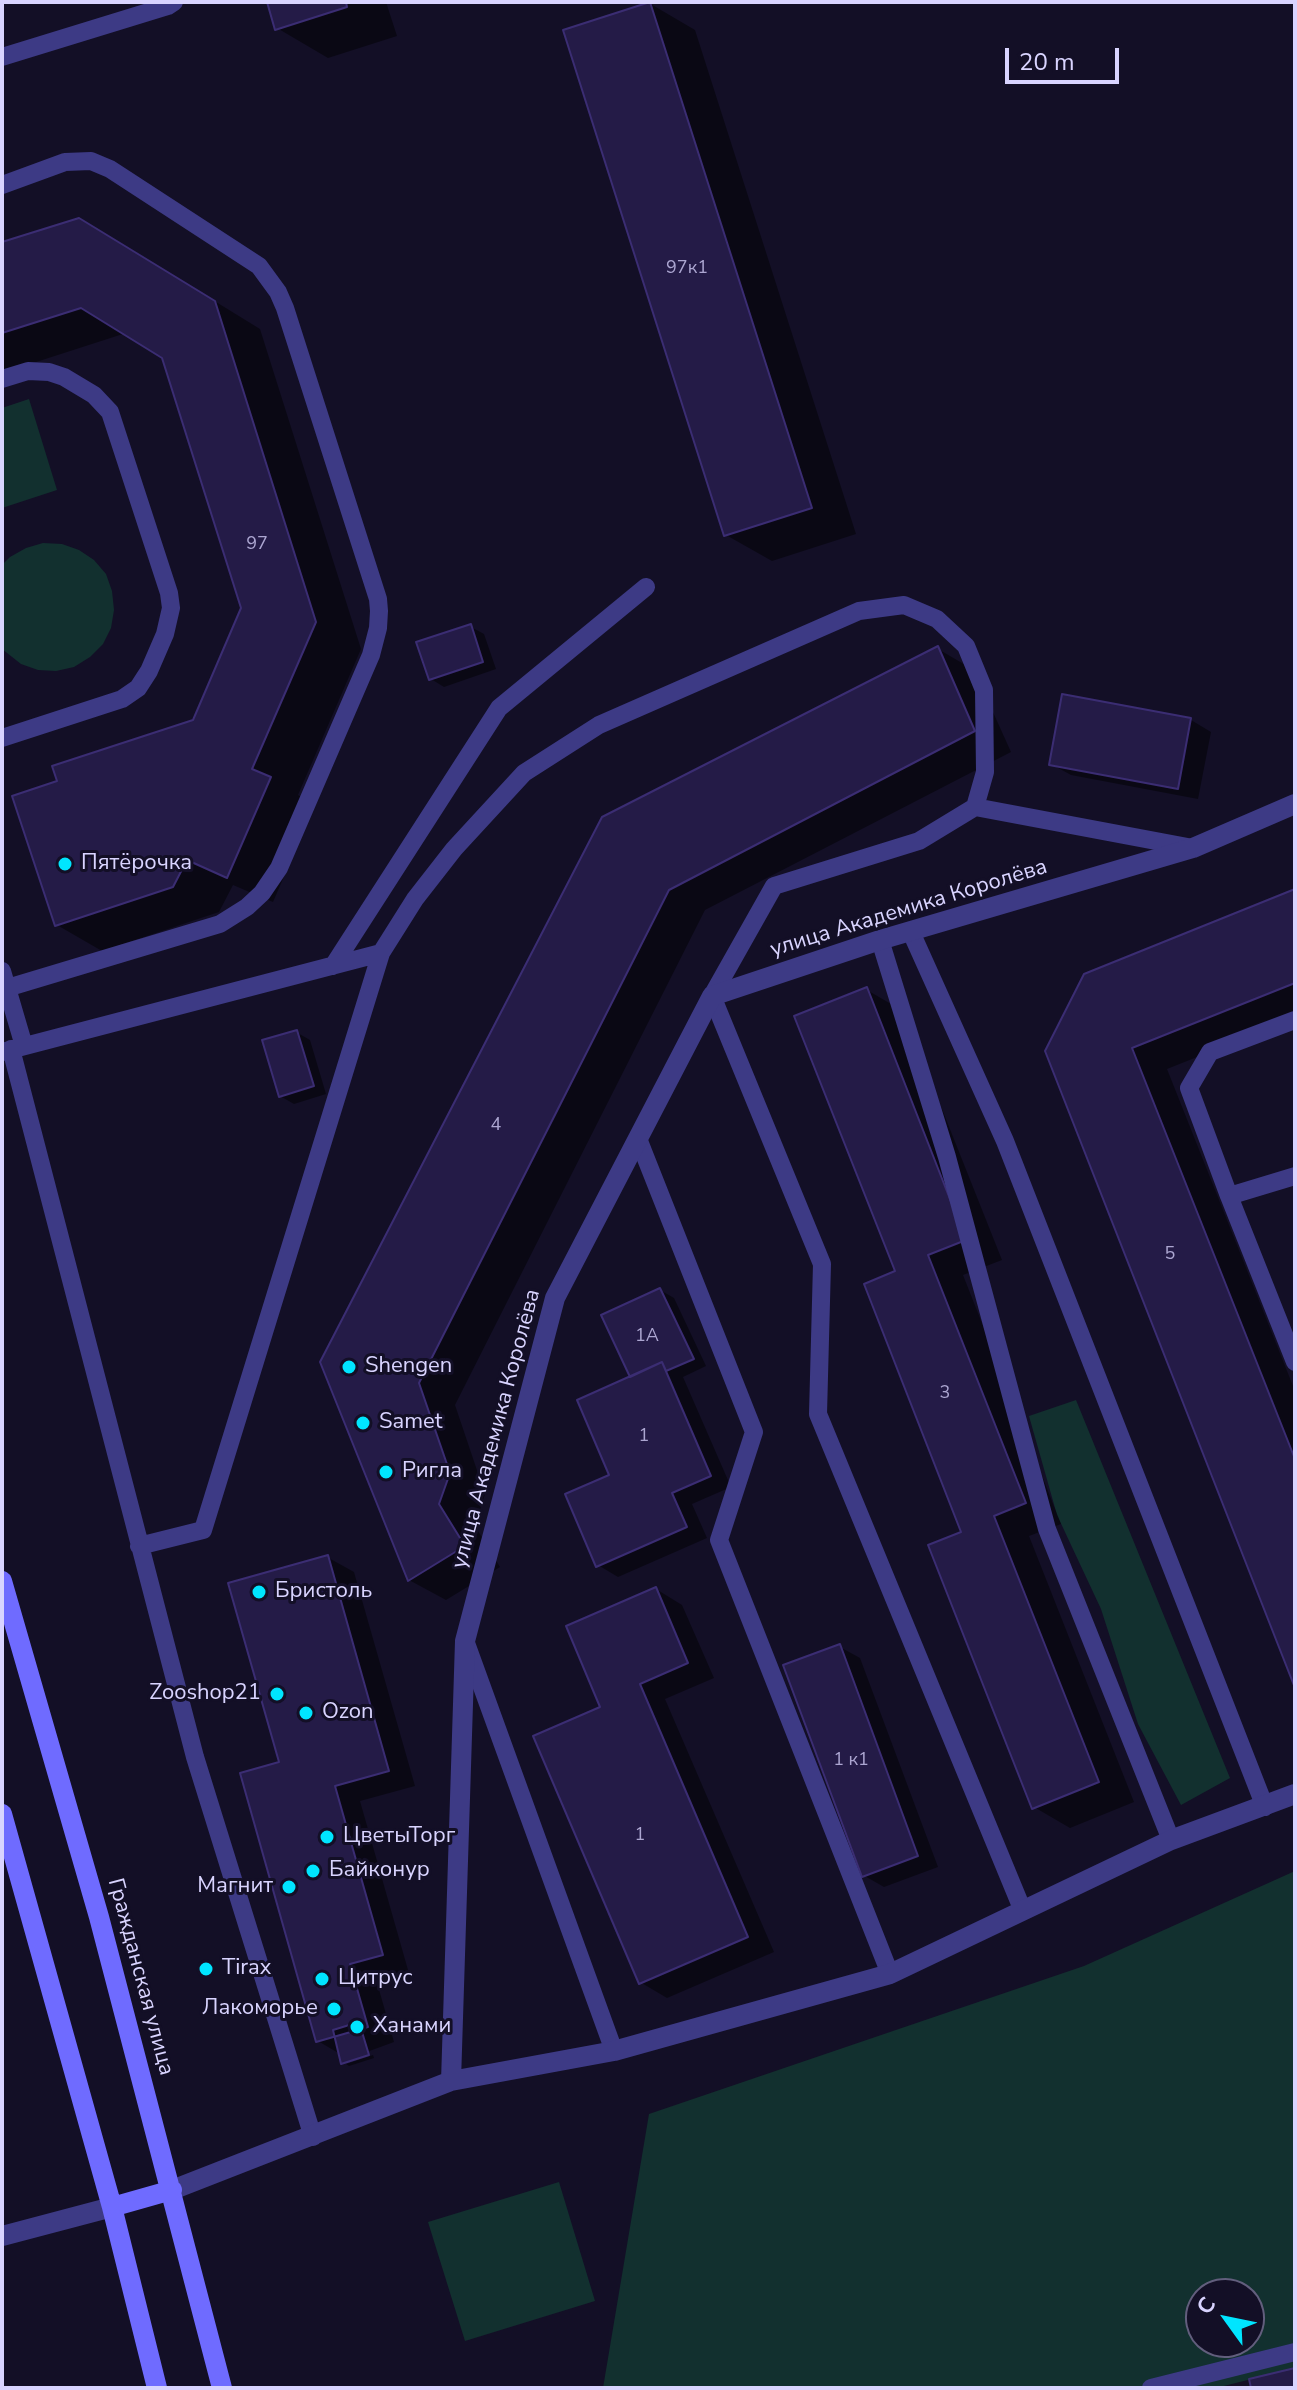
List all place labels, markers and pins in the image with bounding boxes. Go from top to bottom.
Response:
place label: Пятёрочка [81,851,192,877]
marker: Пятёрочка [56,855,74,873]
place label: Shengen [365,1354,452,1380]
marker: Shengen [340,1358,358,1376]
place label: Samet [379,1410,442,1436]
marker: Samet [354,1414,372,1432]
place label: Ригла [402,1459,462,1485]
marker: Ригла [377,1463,395,1481]
place label: Бристоль [275,1579,372,1605]
marker: Бристоль [250,1583,268,1601]
place label: Zooshop21 [149,1681,261,1707]
marker: Zooshop21 [268,1685,286,1703]
place label: Ozon [322,1700,374,1726]
marker: Ozon [297,1704,315,1722]
place label: ЦветыТорг [343,1824,455,1850]
marker: ЦветыТорг [318,1828,336,1846]
place label: Байконур [329,1858,430,1884]
marker: Байконур [304,1862,322,1880]
place label: Магнит [197,1874,273,1900]
marker: Магнит [280,1878,298,1896]
place label: Tirax [222,1956,271,1982]
marker: Tirax [197,1960,215,1978]
place label: Цитрус [338,1966,413,1992]
marker: Цитрус [313,1970,331,1988]
place label: Лакоморье [202,1996,318,2022]
marker: Лакоморье [325,2000,343,2018]
place label: Ханами [373,2014,451,2040]
marker: Ханами [348,2018,366,2036]

